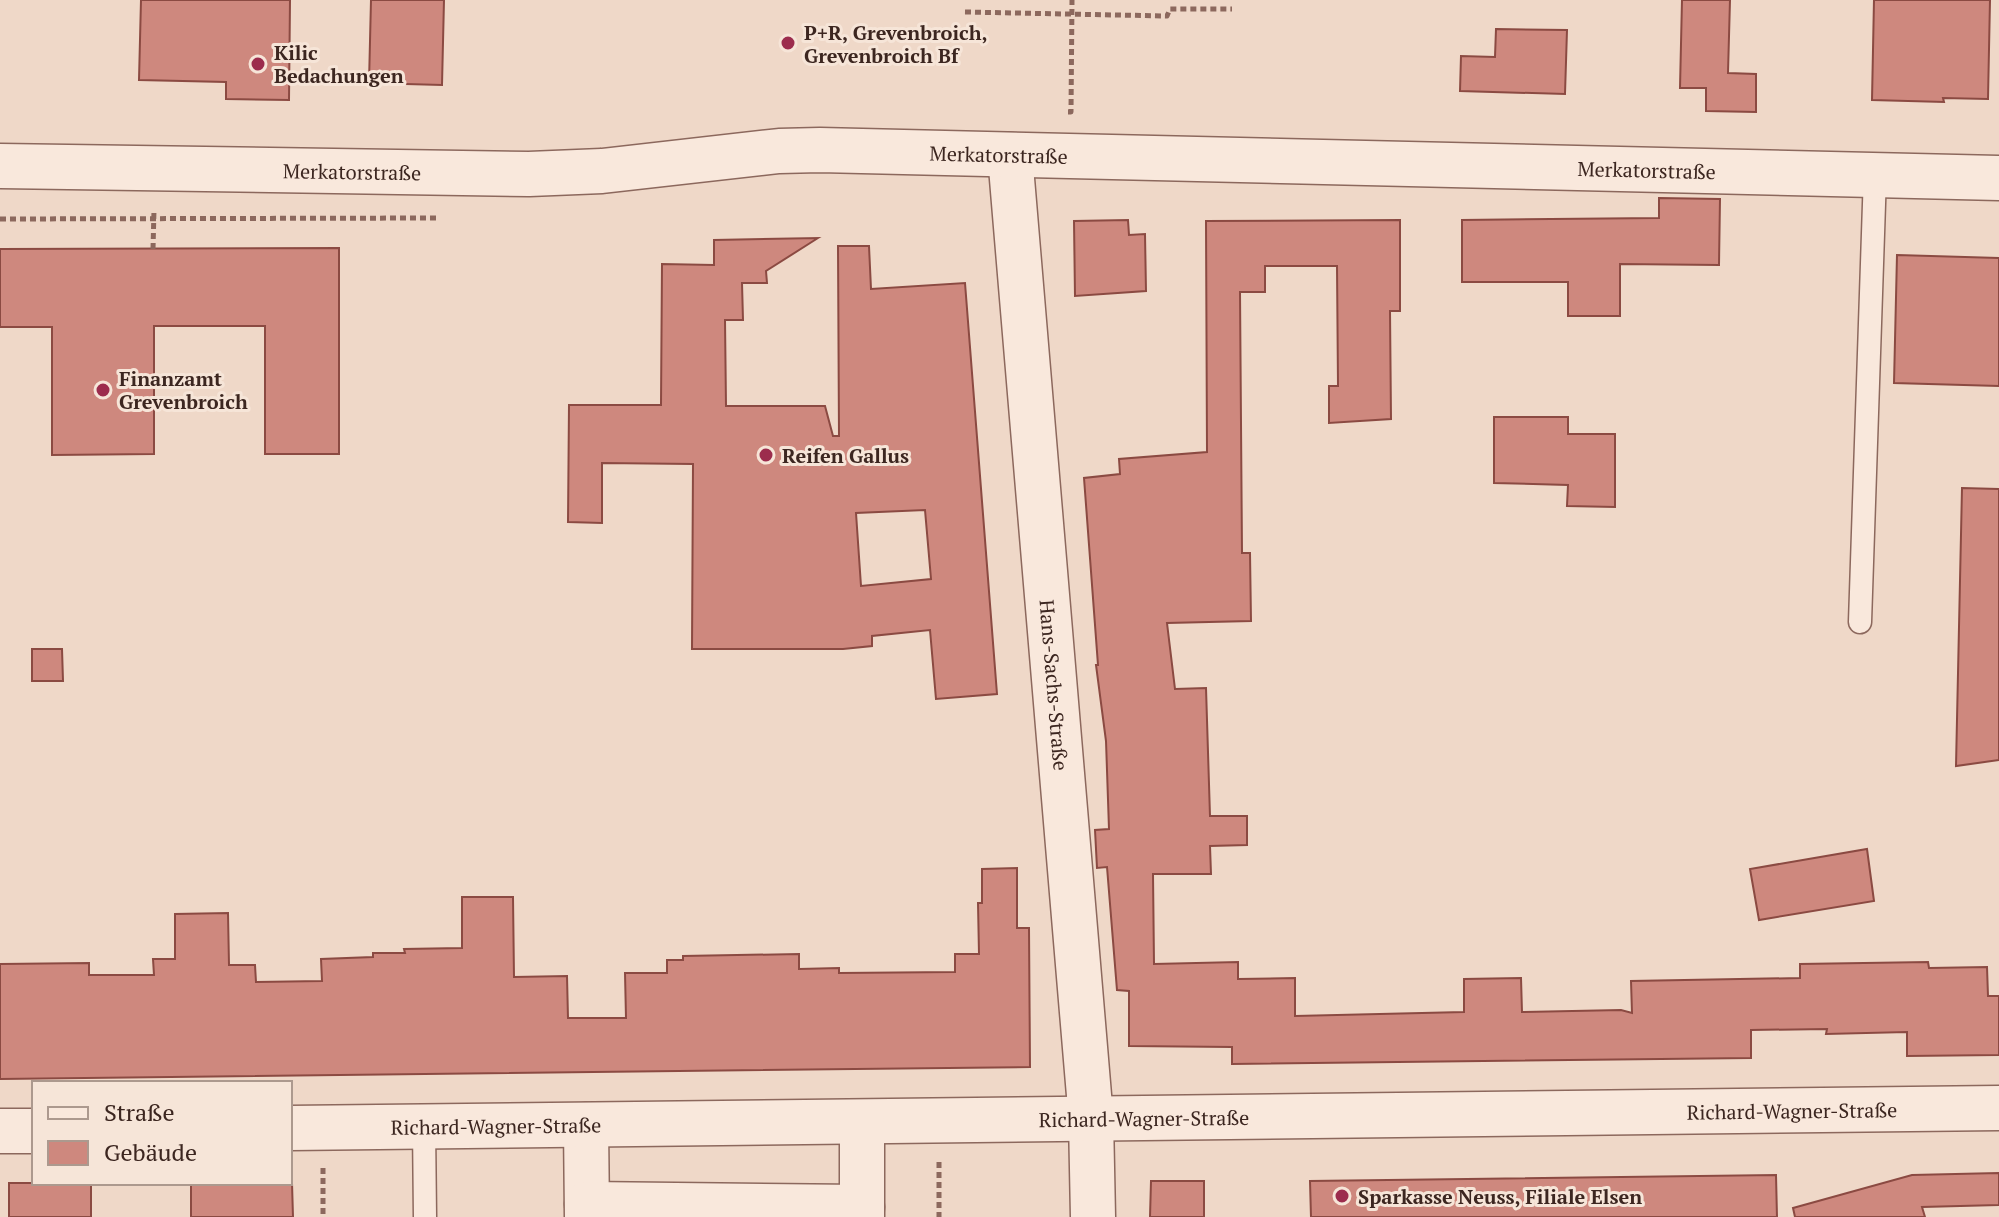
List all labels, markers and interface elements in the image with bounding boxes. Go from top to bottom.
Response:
place label: P+R, Grevenbroich, Grevenbroich Bf [804,19,988,69]
marker: P+R, Grevenbroich, Grevenbroich Bf [779,34,797,52]
place label: Kilic Bedachungen [274,39,404,89]
marker: Kilic Bedachungen [249,55,267,73]
street label: Merkatorstraße [929,139,1068,169]
street label: Merkatorstraße [1577,154,1716,185]
street label: Merkatorstraße [283,157,421,186]
place label: Finanzamt Grevenbroich [119,365,248,415]
marker: Finanzamt Grevenbroich [94,381,112,399]
place label: Reifen Gallus [782,442,909,469]
marker: Reifen Gallus [757,446,775,464]
street label: Hans-Sachs-Straße [1034,598,1075,772]
legend [32,1081,292,1185]
text: Straße [104,1096,175,1128]
street label: Richard-Wagner-Straße [1687,1096,1897,1125]
street label: Richard-Wagner-Straße [1039,1103,1249,1133]
street label: Richard-Wagner-Straße [391,1111,601,1140]
text: Gebäude [104,1136,197,1168]
place label: Sparkasse Neuss, Filiale Elsen [1358,1183,1642,1210]
marker: Sparkasse Neuss, Filiale Elsen [1333,1187,1351,1205]

